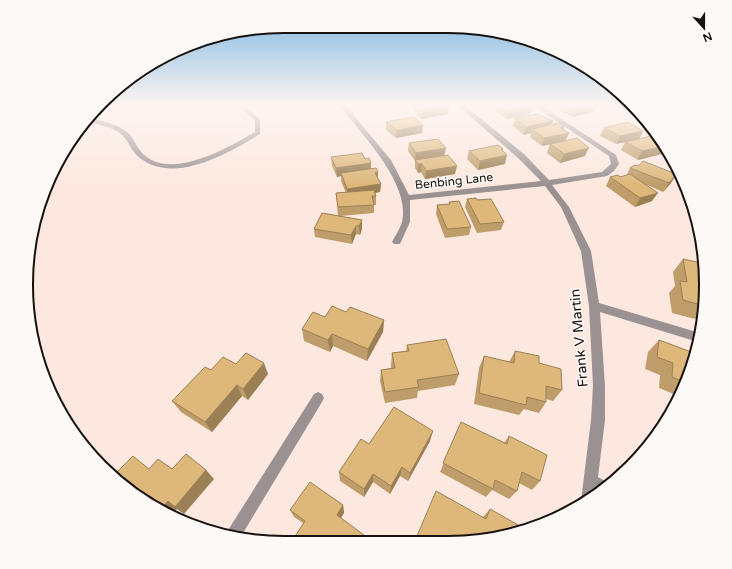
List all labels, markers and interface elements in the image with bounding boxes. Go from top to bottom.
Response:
north arrow [684,8,724,48]
text: N [701,29,714,45]
street label: Benbing Lane [414,170,494,192]
street label: Frank V Martin [566,288,592,388]

